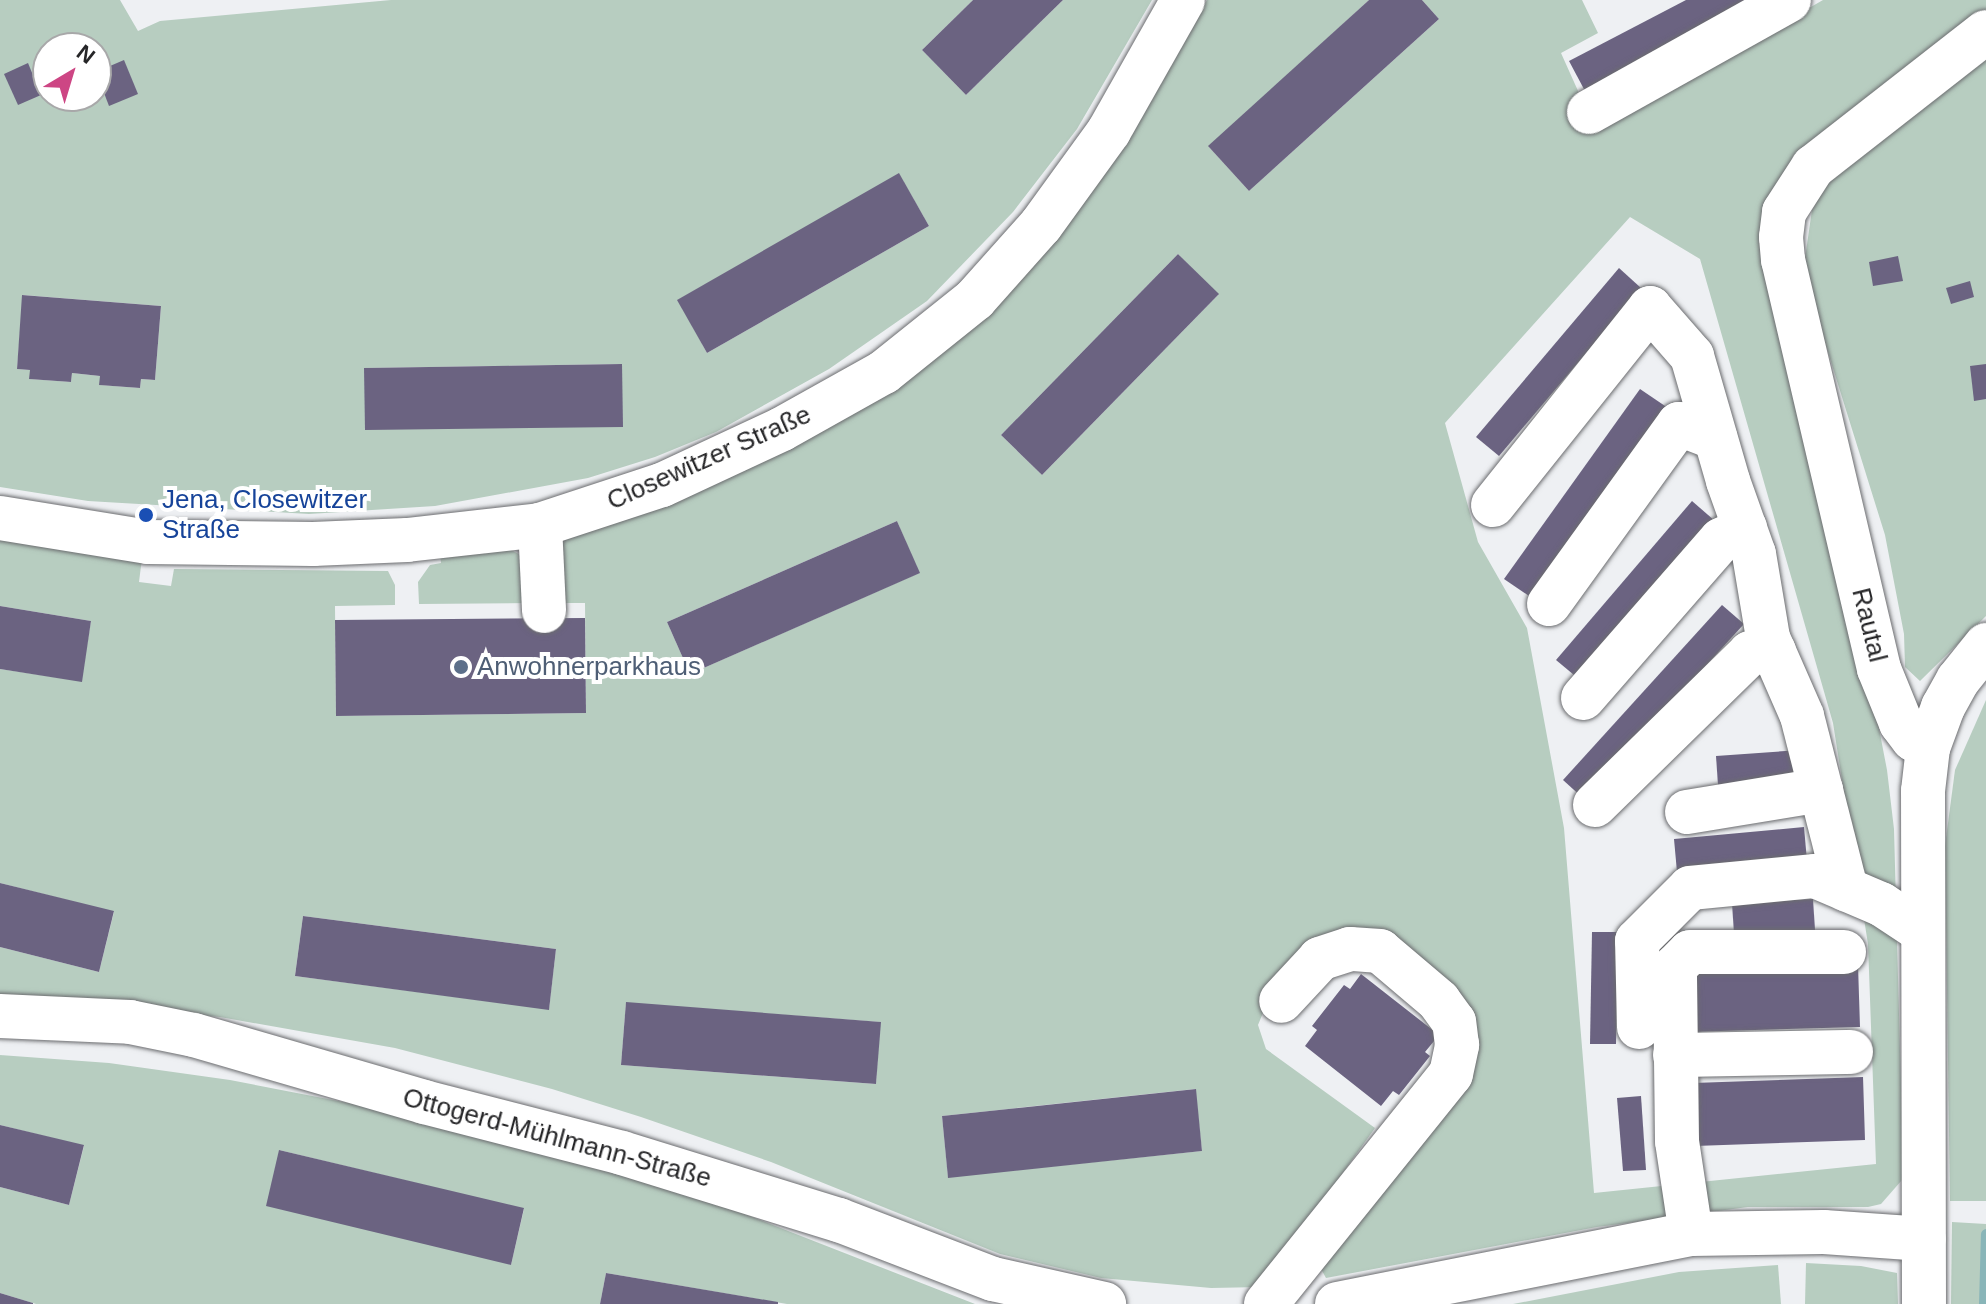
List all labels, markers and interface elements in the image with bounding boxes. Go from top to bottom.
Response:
north arrow [32,32,112,112]
text: N [72,40,100,69]
street label: Closewitzer Straße [602,399,816,517]
place label: Jena, Closewitzer Straße [162,484,367,546]
marker: Jena, Closewitzer Straße [137,506,155,524]
street label: Rautal [1845,585,1893,665]
place label: Anwohnerparkhaus [477,651,701,683]
marker: Anwohnerparkhaus [452,658,470,676]
street label: Ottogerd-Mühlmann-Straße [399,1082,715,1194]

